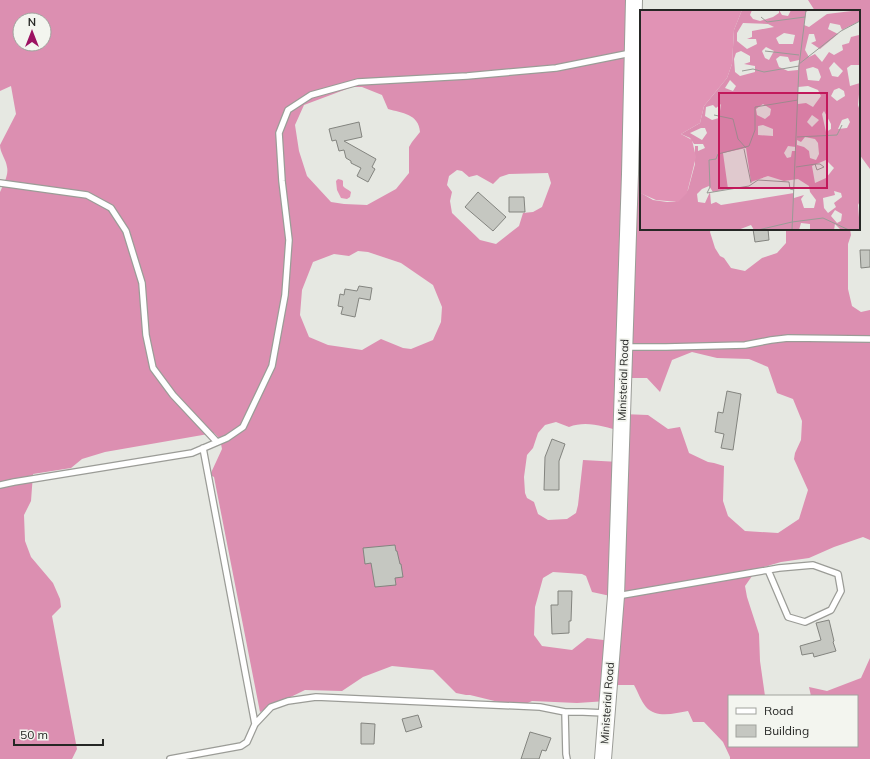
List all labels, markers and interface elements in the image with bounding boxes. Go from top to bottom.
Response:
inset map [640,10,860,230]
north arrow [12,12,52,52]
text: N [28,15,36,29]
street label: Ministerial Road [615,339,631,421]
street label: Ministerial Road [597,662,617,744]
legend [728,695,858,747]
text: Road [764,703,793,718]
scale bar [14,721,103,747]
text: Building [764,723,809,738]
text: 50 m [20,727,48,742]

